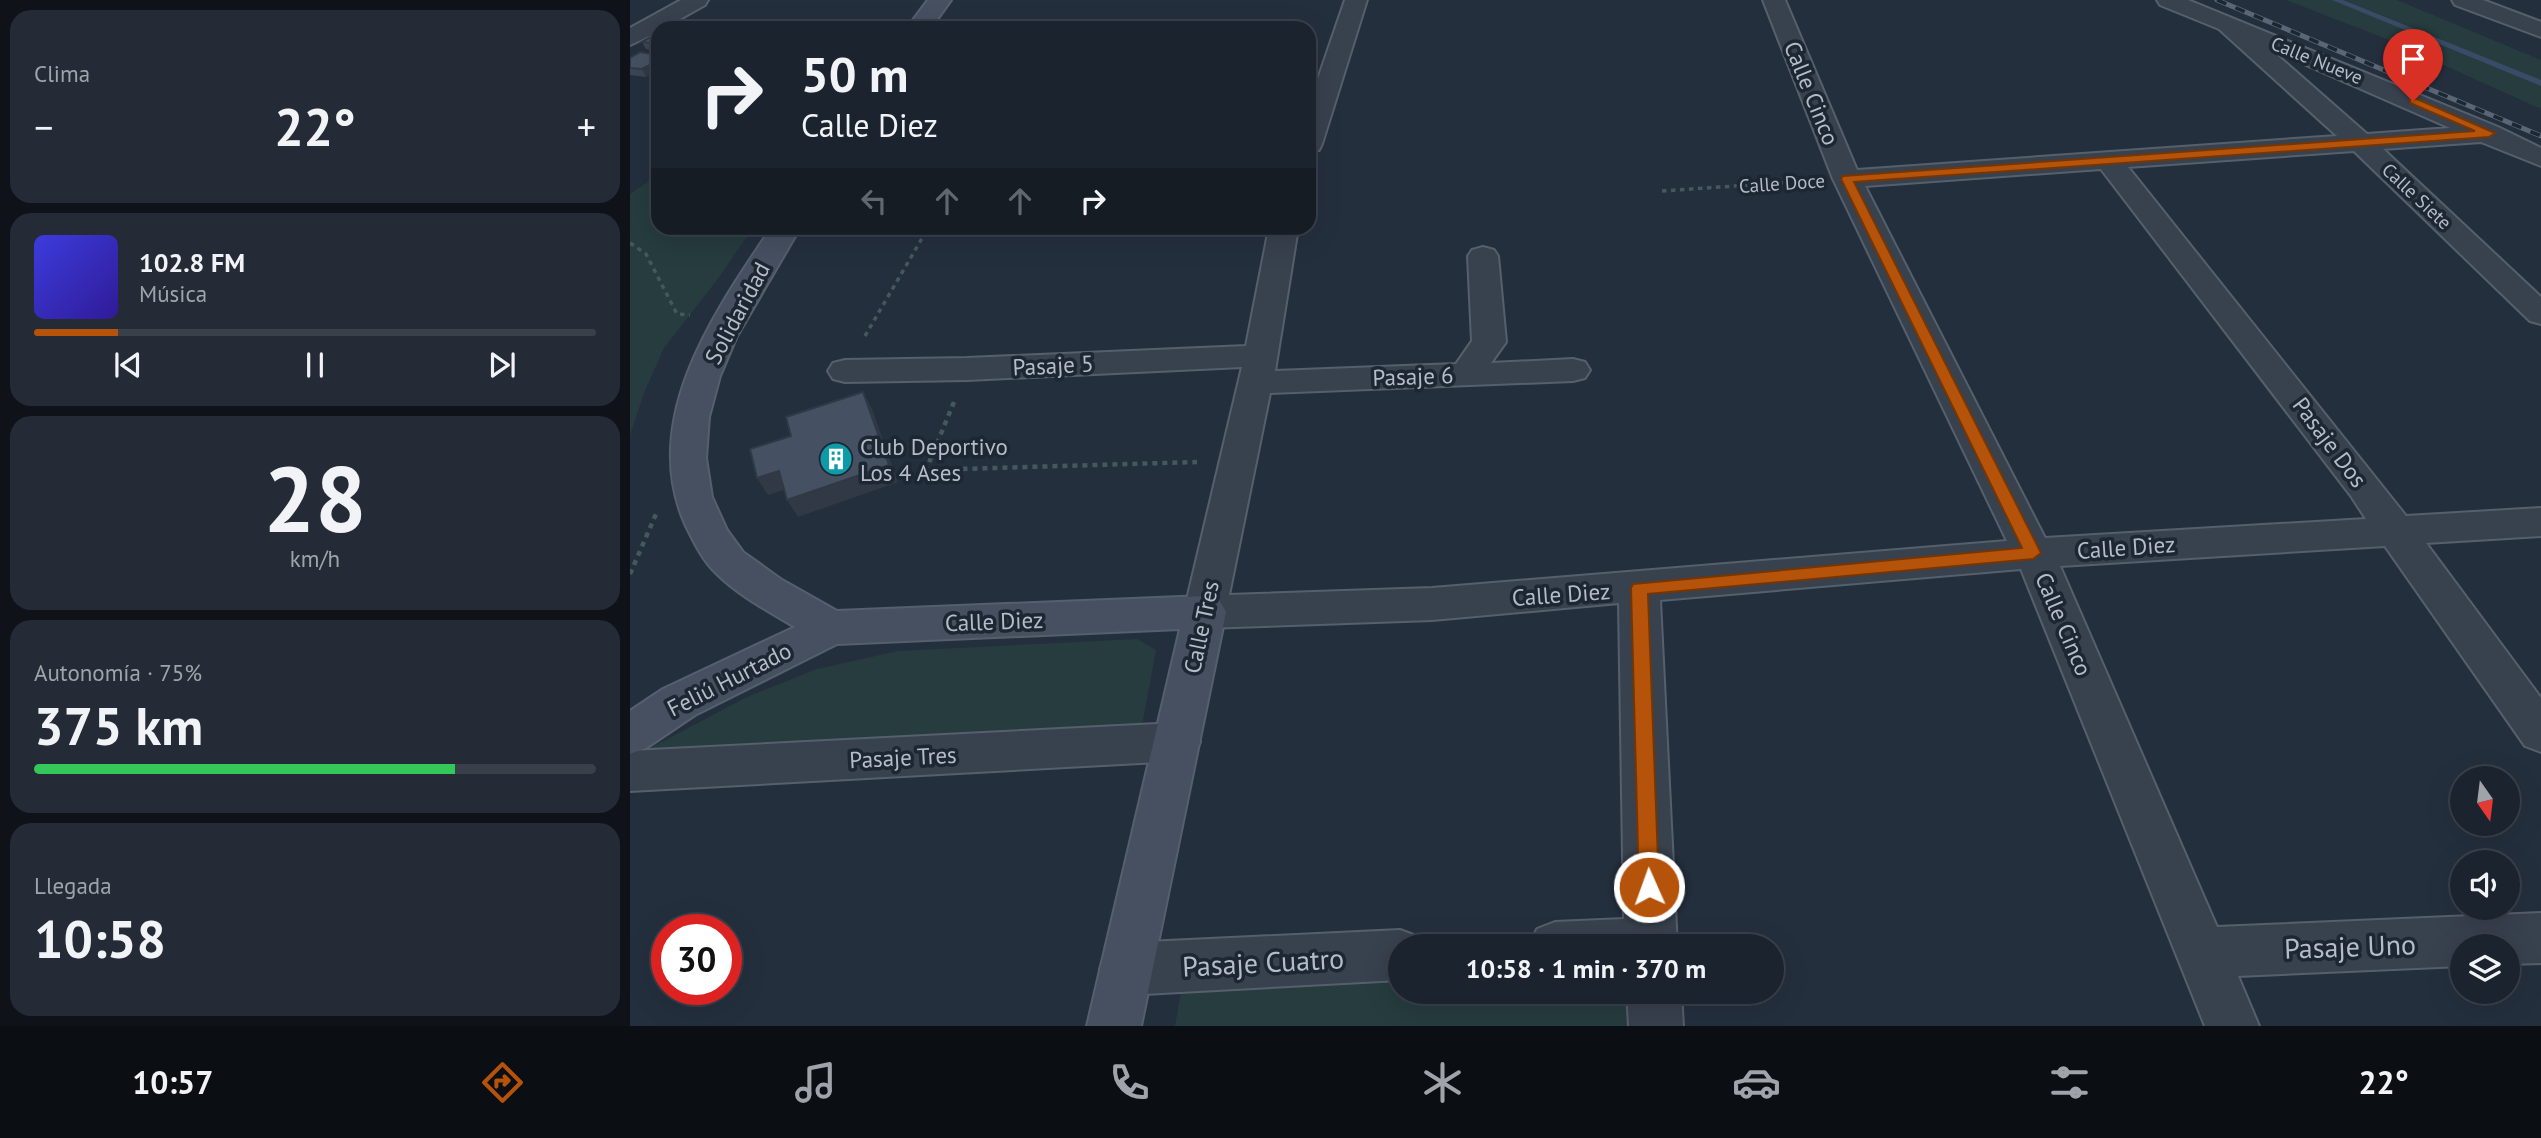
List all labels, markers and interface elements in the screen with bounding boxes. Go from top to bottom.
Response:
pin [2383,29,2443,101]
street label: Calle Nueve [2268,31,2366,89]
street label: Calle Cinco [1778,37,1846,149]
icon: arrive [2394,40,2432,78]
text: 50 m [801,42,908,106]
icon: right [686,49,777,140]
text: Clima [34,59,90,88]
text: 22° [274,93,356,160]
text: − [34,102,53,151]
text: + [577,102,596,151]
text: Calle Diez [801,104,938,146]
street label: Calle Siete [2377,158,2457,234]
street label: Calle Doce [1738,168,1826,198]
icon: left [855,182,893,220]
icon: ahead [928,182,966,220]
icon: ahead [1001,182,1039,220]
icon: right [1074,182,1112,220]
text: 102.8 FM [139,246,245,279]
street label: Solidaridad [698,257,776,369]
text: Música [139,279,207,308]
icon: previous [109,346,147,384]
icon: pause [296,346,334,384]
icon: next [483,346,521,384]
street label: Pasaje 5 [1012,348,1094,382]
street label: Pasaje 6 [1372,360,1454,392]
street label: Pasaje Dos [2287,391,2373,493]
place label: Club Deportivo Los 4 Ases [860,432,1008,487]
text: 28 [263,439,367,557]
building icon: Club Deportivo Los 4 Ases [817,440,855,478]
street label: Calle Diez [2076,529,2176,565]
text: km/h [290,544,340,573]
street label: Calle Cinco [2029,568,2099,680]
street label: Calle Diez [1511,576,1611,612]
street label: Calle Tres [1177,578,1225,676]
street label: Calle Diez [944,605,1044,637]
street label: Feliú Hurtado [662,635,796,723]
text: Autonomía · 75% [34,658,202,687]
text: 375 km [34,692,203,759]
street label: Pasaje Tres [849,740,957,774]
north arrow [2450,766,2520,836]
map controls [2450,766,2520,1004]
position arrow [1612,850,1686,924]
button: sound [2450,850,2520,920]
text: Llegada [34,871,112,900]
text: 10:58 [34,905,166,972]
speed limit sign: 30 [651,914,742,1005]
street label: Pasaje Uno [2283,925,2417,967]
button: layers [2450,934,2520,1004]
street label: Pasaje Cuatro [1181,939,1345,985]
text: 10:58 · 1 min · 370 m [1466,952,1706,985]
icon: directions [478,1058,527,1107]
icon: music [791,1058,840,1107]
icon: phone [1105,1058,1154,1107]
icon: climate [1418,1058,1467,1107]
icon: car [1732,1058,1781,1107]
icon: filters [2045,1058,2094,1107]
text: 10:57 [132,1061,213,1103]
text: 22° [2358,1061,2409,1103]

